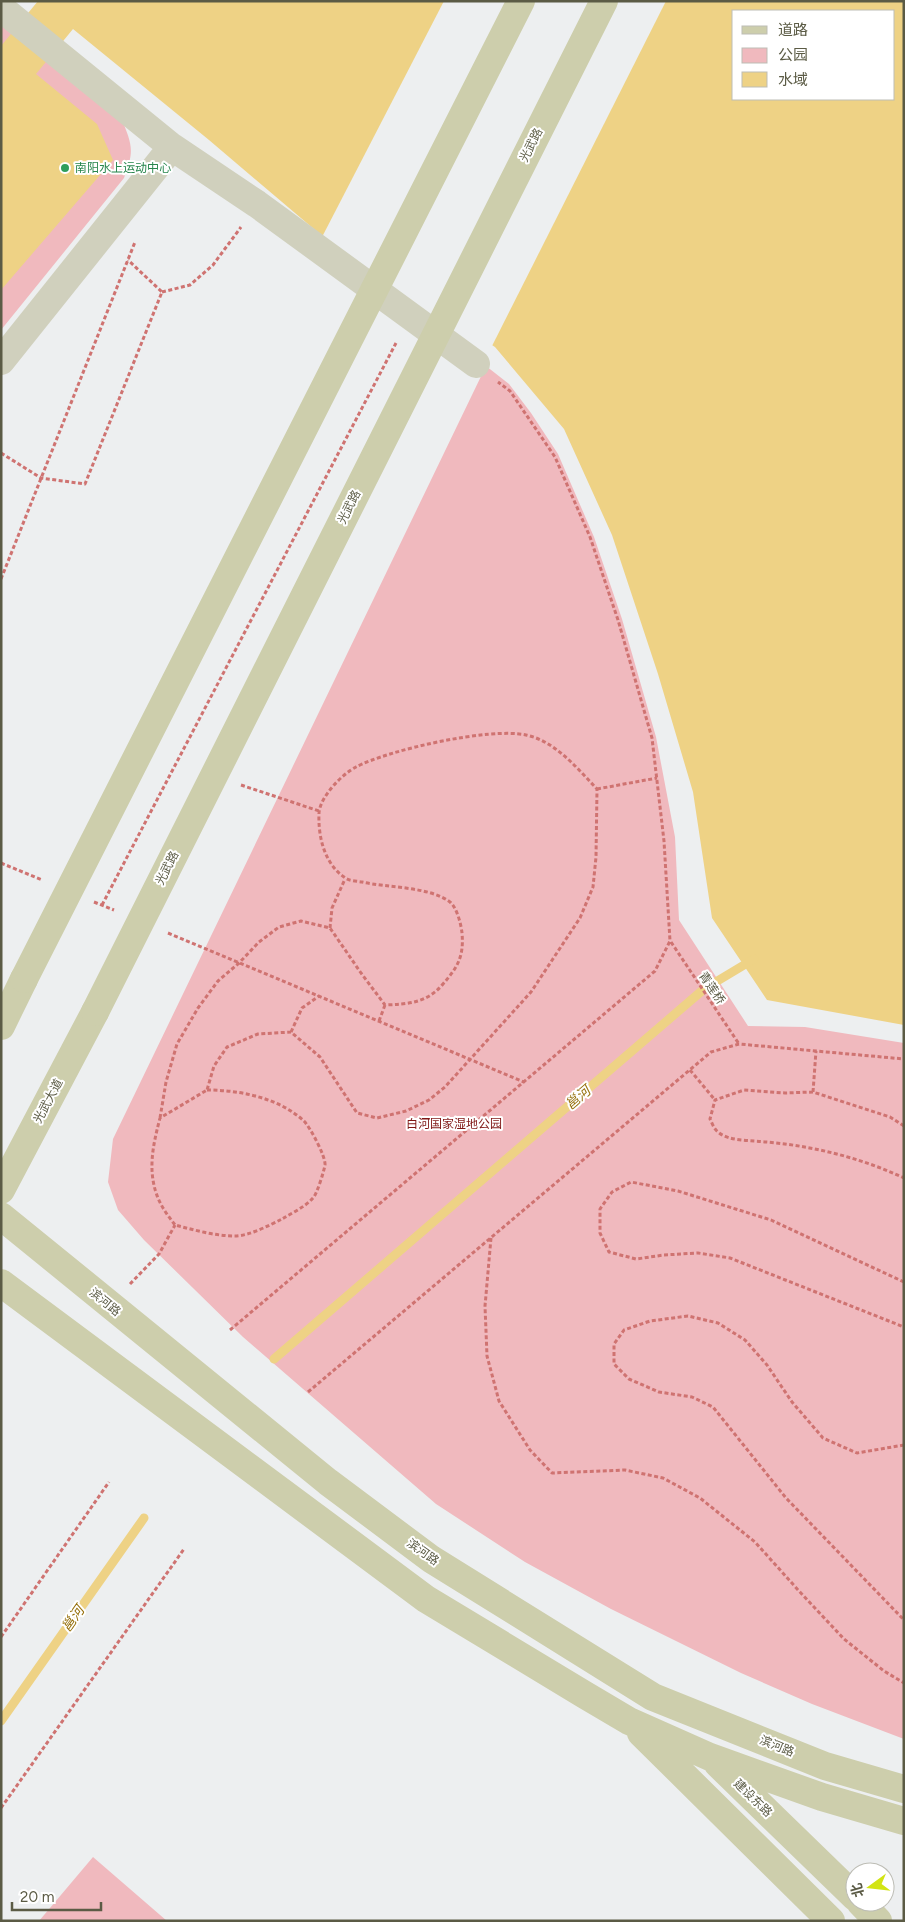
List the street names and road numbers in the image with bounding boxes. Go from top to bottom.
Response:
street label: 光武路 [517,126,545,164]
street label: 光武路 [335,488,363,526]
street label: 光武路 [153,849,181,887]
street label: 青莲桥 [696,969,728,1007]
street label: 光武大道 [31,1077,65,1125]
street label: 滨河路 [87,1285,123,1319]
street label: 滨河路 [404,1536,442,1568]
street label: 滨河路 [758,1733,796,1759]
street label: 建设东路 [731,1776,775,1820]

